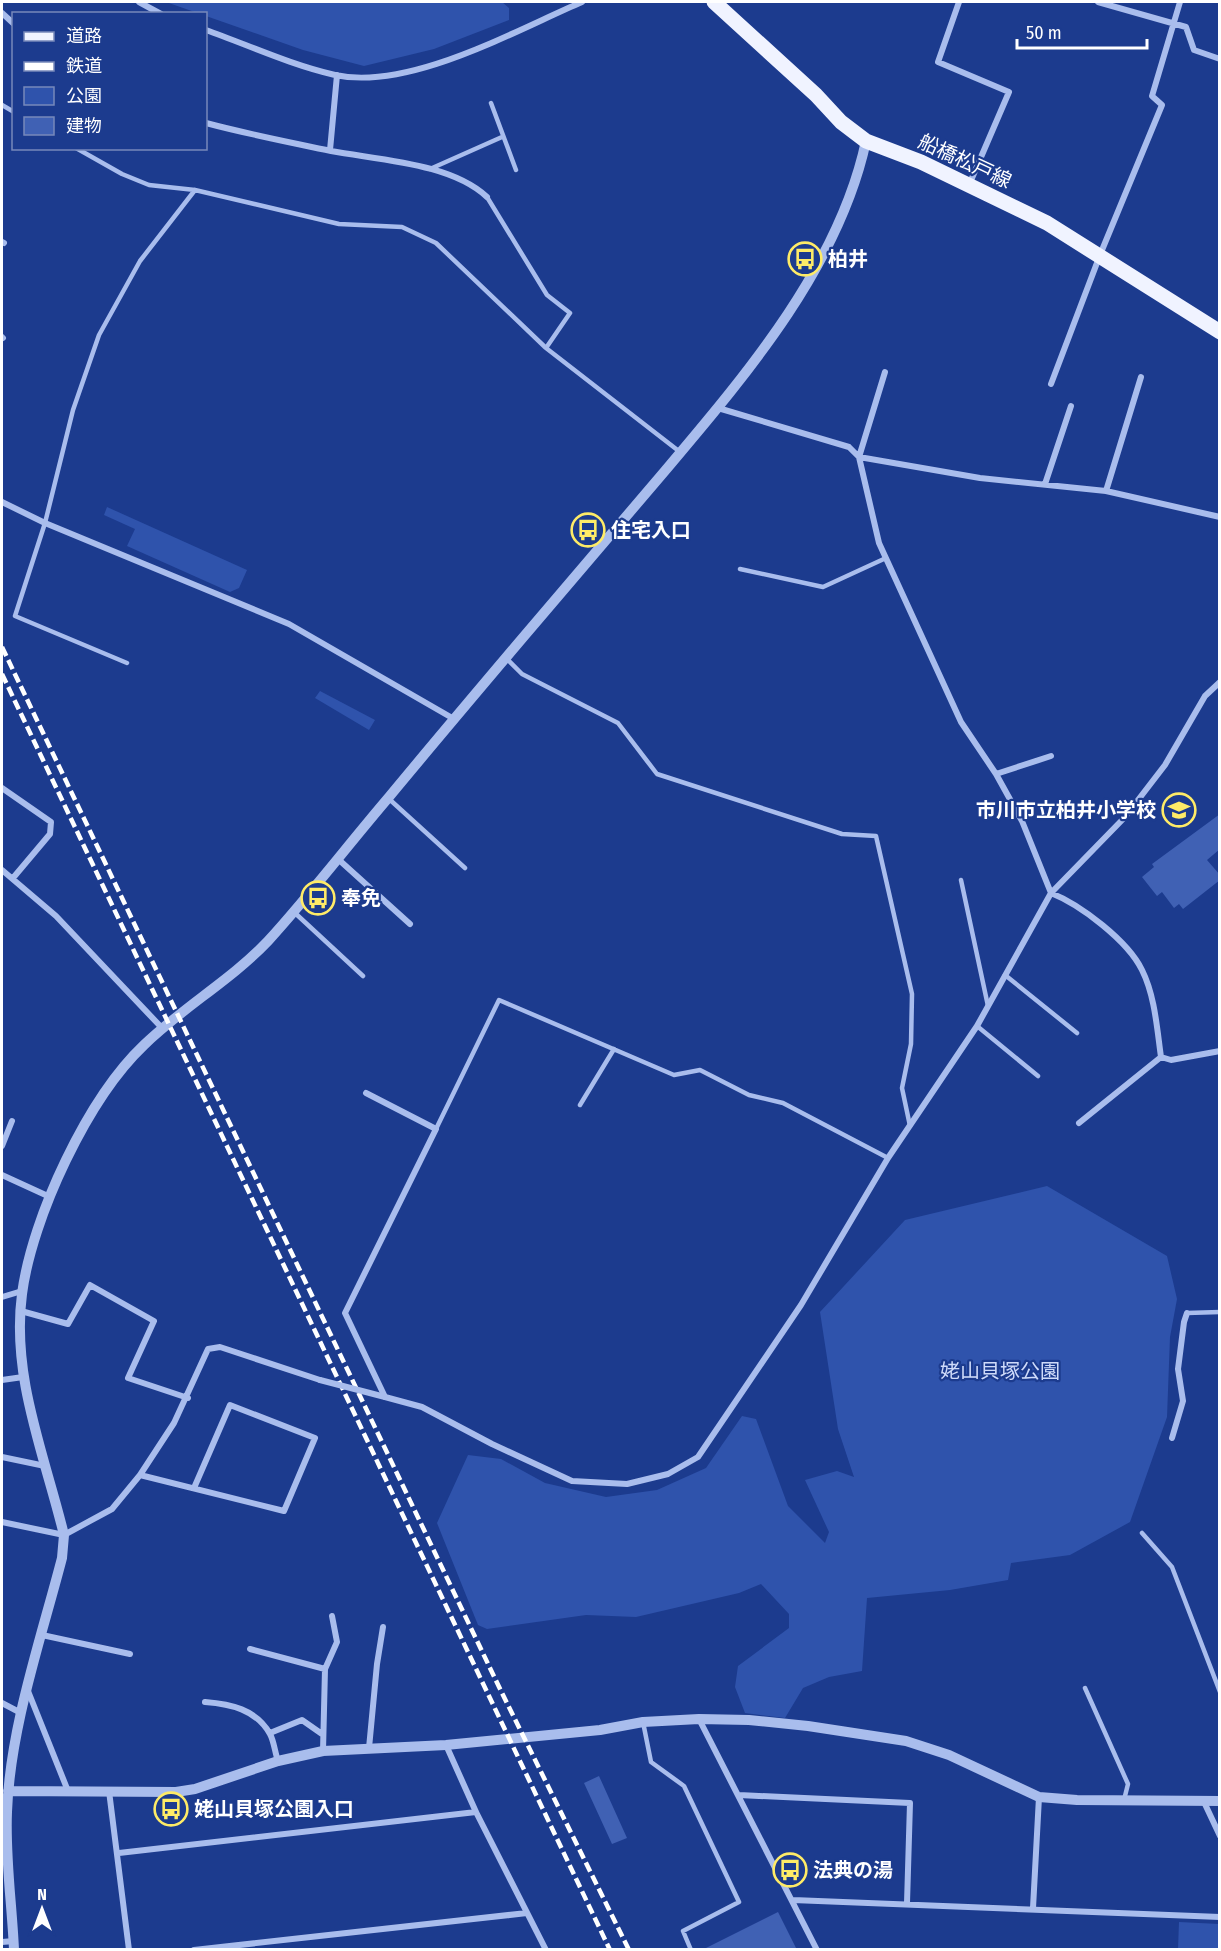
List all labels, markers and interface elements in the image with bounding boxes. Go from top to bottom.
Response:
legend [12,12,207,150]
scale bar [1017,12,1148,50]
text: 50 m [1026,22,1062,44]
text: 道路 [66,25,102,47]
text: 鉄道 [66,55,102,77]
text: 公園 [66,85,102,107]
text: 建物 [66,115,102,137]
street label: 船橋松戸線 [915,129,1015,193]
bus stop icon: 柏井 [787,241,823,277]
place label: 柏井 [828,247,868,271]
bus stop icon: 住宅入口 [570,512,606,548]
place label: 住宅入口 [611,518,691,542]
school or university icon: 市川市立柏井小学校 [1161,792,1197,828]
place label: 市川市立柏井小学校 [976,798,1156,822]
bus stop icon: 奉免 [300,880,336,916]
place label: 奉免 [341,886,381,910]
park label: 姥山貝塚公園 [940,1359,1060,1383]
bus stop icon: 姥山貝塚公園入口 [153,1791,189,1827]
place label: 姥山貝塚公園入口 [194,1797,354,1821]
bus stop icon: 法典の湯 [772,1852,808,1888]
place label: 法典の湯 [813,1858,893,1882]
north arrow [12,1879,72,1939]
text: N [37,1885,47,1904]

